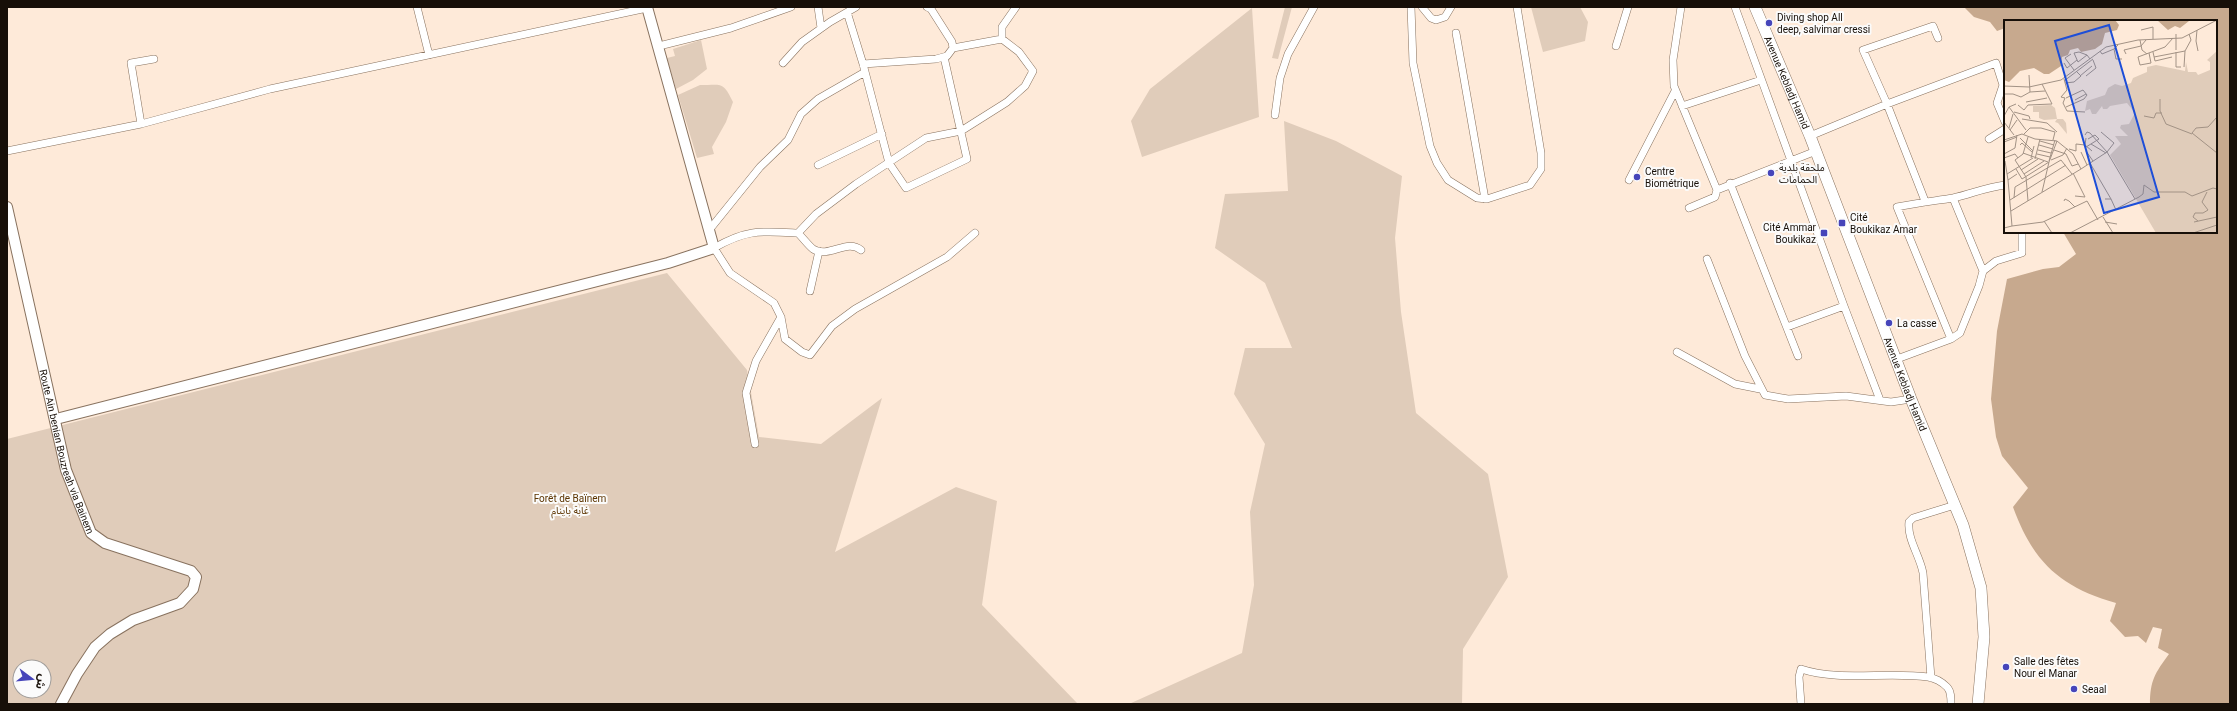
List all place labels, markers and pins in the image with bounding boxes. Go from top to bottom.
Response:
place label: Diving shop All deep, salvimar cressi [1777,12,1870,35]
marker: Diving shop All deep, salvimar cressi [1764,18,1774,28]
place label: ملحقة بلدية الحمامات [1779,162,1825,185]
place label: Centre Biométrique [1645,166,1699,189]
marker: ملحقة بلدية الحمامات [1766,168,1776,178]
marker: Centre Biométrique [1632,172,1642,182]
place label: Cité Boukikaz Amar [1850,212,1918,235]
marker: Cité Boukikaz Amar [1837,218,1847,228]
place label: Cité Ammar Boukikaz [1763,222,1817,245]
marker: Cité Ammar Boukikaz [1819,228,1829,238]
marker: La casse [1884,318,1894,328]
place label: La casse [1897,318,1937,329]
place label: Salle des fêtes Nour el Manar [2014,656,2079,679]
marker: Salle des fêtes Nour el Manar [2001,662,2011,672]
marker: Seaal [2069,684,2079,694]
place label: Seaal [2082,684,2107,695]

